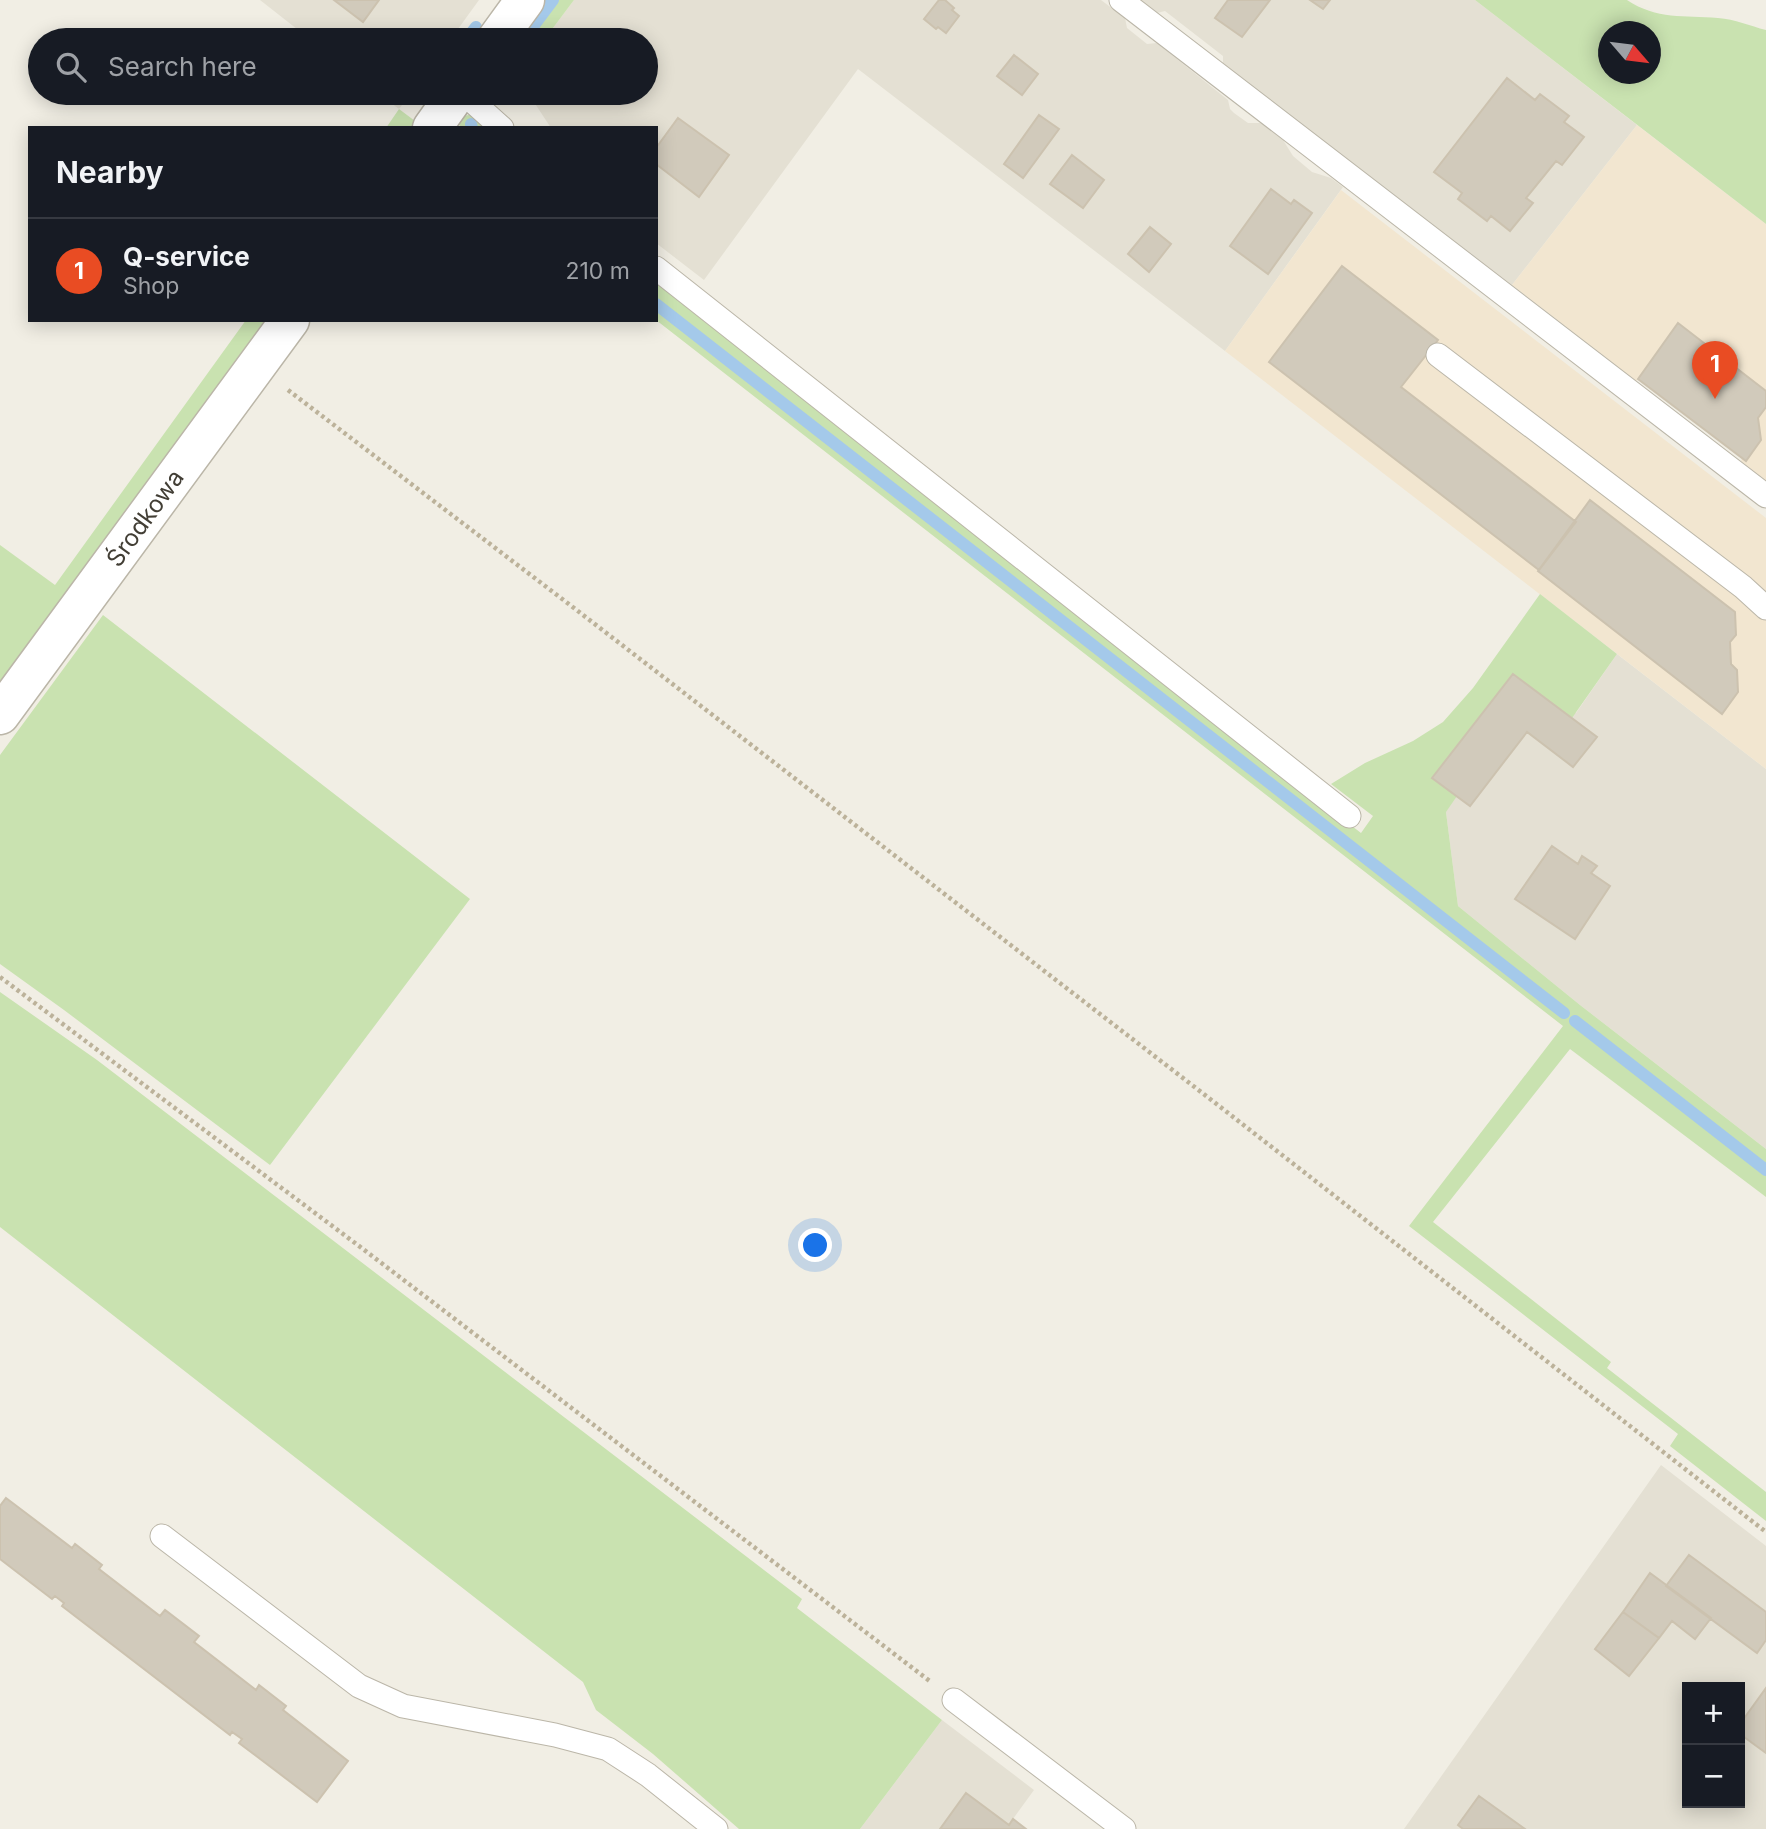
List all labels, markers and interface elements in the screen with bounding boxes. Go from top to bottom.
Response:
north arrow [1598,21,1661,84]
search box [28,28,658,105]
icon: search [52,48,90,86]
text: Search here [108,51,257,82]
text: Nearby [56,154,164,190]
text: Q-service [123,241,250,272]
text: 1 [74,257,84,285]
text: 210 m [565,257,630,285]
text: Shop [123,272,179,300]
pin: 1 [1692,341,1738,399]
street label: Środkowa [100,464,190,572]
your location [798,1228,832,1262]
map controls [1682,1682,1745,1808]
button: + [1682,1682,1745,1745]
button: − [1682,1745,1745,1808]

